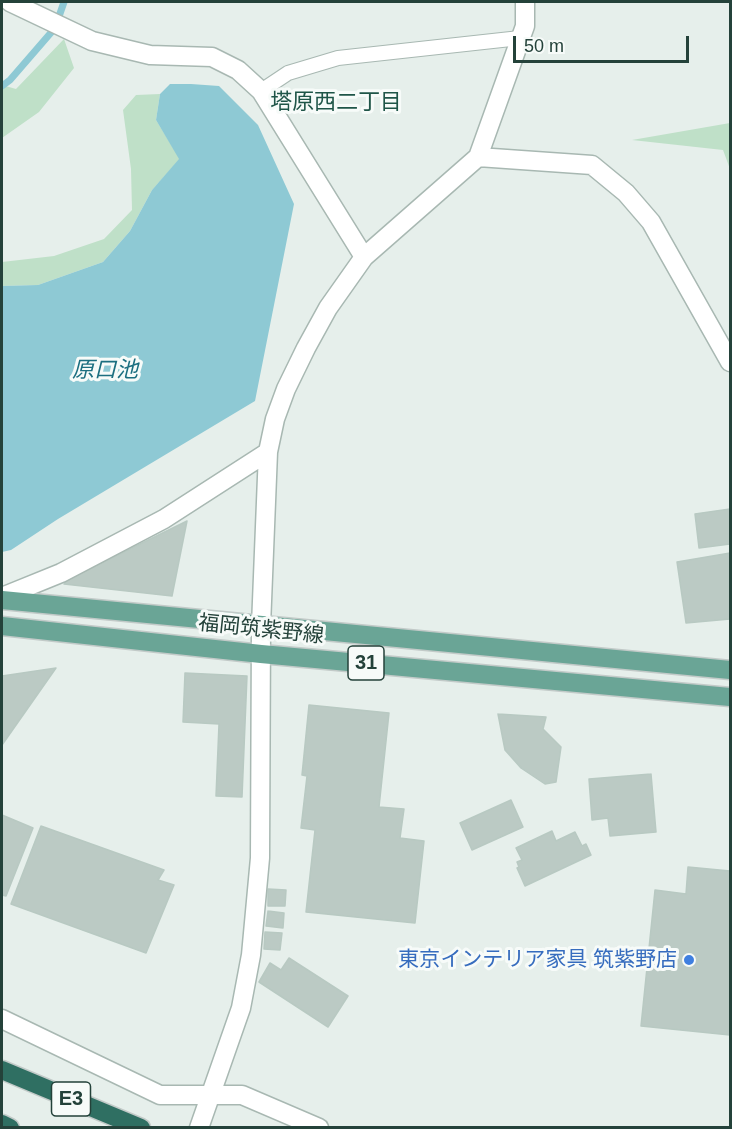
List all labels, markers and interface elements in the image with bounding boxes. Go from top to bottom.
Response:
scale bar [516,24,692,62]
text: 50 m [524,36,564,56]
district label: 塔原西二丁目 [270,90,402,116]
water label: 原口池 [72,358,138,384]
street label: 福岡筑紫野線 [197,611,325,649]
road number: 31 [348,646,384,680]
place label: 東京インテリア家具 筑紫野店 [398,947,677,973]
marker: 東京インテリア家具 筑紫野店 [682,953,696,967]
road number: E3 [52,1082,90,1116]

